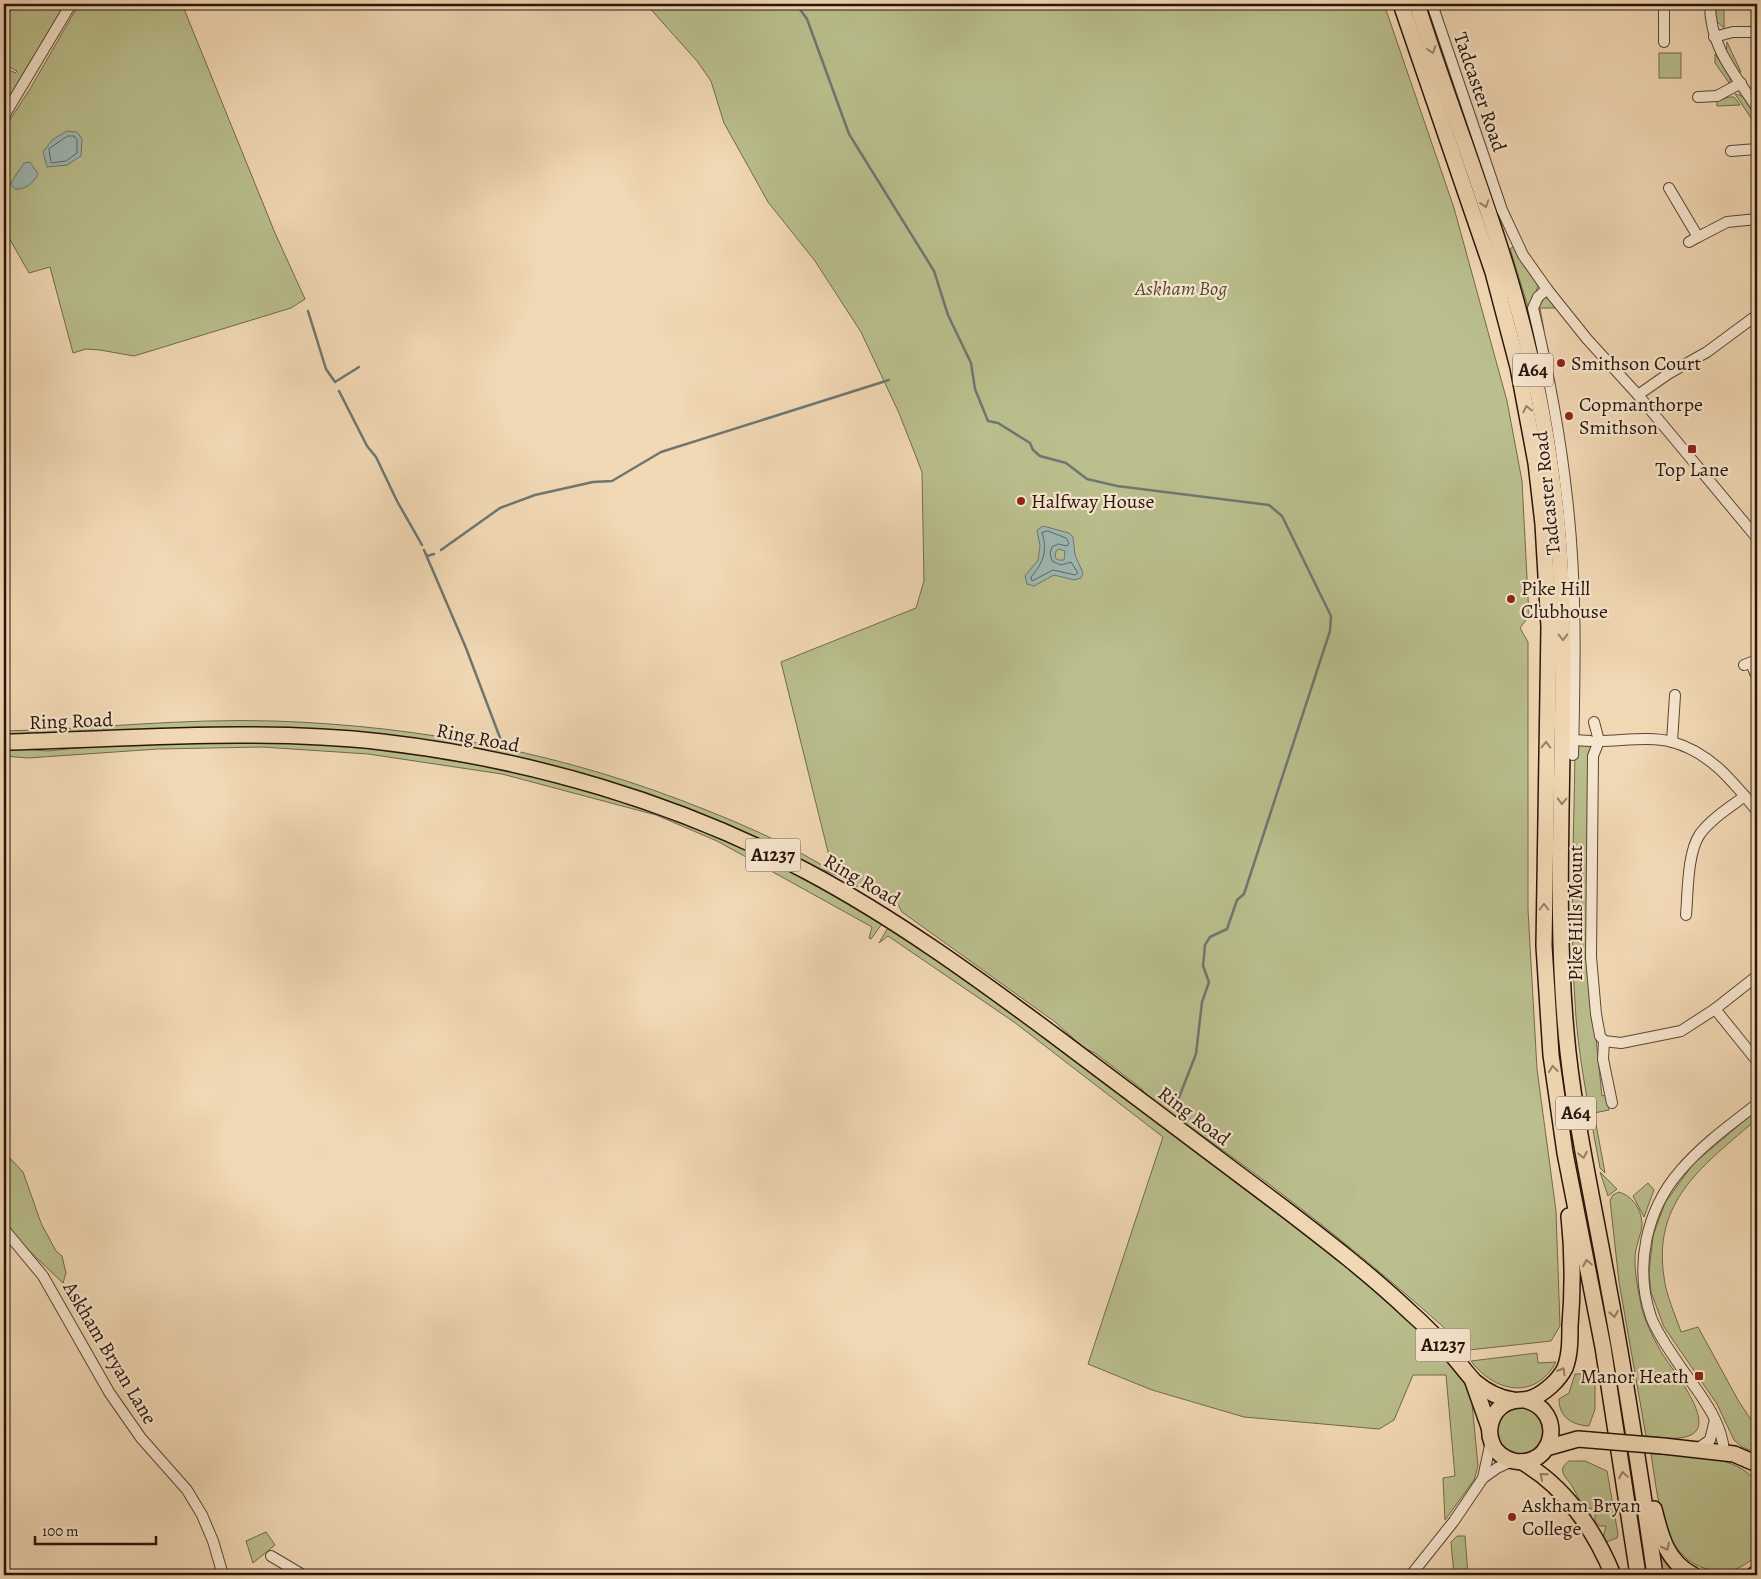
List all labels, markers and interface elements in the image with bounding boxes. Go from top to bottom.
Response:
street label: Tadcaster Road [1447,29,1513,155]
one-way arrow [1426,45,1436,54]
one-way arrow [1479,199,1489,208]
park label: Askham Bog [1134,275,1227,302]
place label: Smithson Court [1571,350,1701,377]
road number: A64 [1513,354,1553,386]
marker: Smithson Court [1555,357,1567,369]
place label: Copmanthorpe Smithson [1579,391,1703,441]
one-way arrow [1522,404,1532,413]
marker: Copmanthorpe Smithson [1563,410,1575,422]
street label: Tadcaster Road [1527,429,1567,556]
marker: Top Lane [1686,443,1698,455]
place label: Top Lane [1655,456,1729,483]
place label: Halfway House [1031,488,1155,515]
marker: Halfway House [1015,495,1027,507]
place label: Pike Hill Clubhouse [1521,575,1608,625]
marker: Pike Hill Clubhouse [1505,593,1517,605]
one-way arrow [1557,633,1568,641]
street label: Ring Road [28,706,114,736]
street label: Ring Road [434,717,522,759]
one-way arrow [1541,741,1552,749]
one-way arrow [1557,797,1568,805]
road number: A1237 [746,838,800,872]
street label: Pike Hills Mount [1562,845,1589,981]
street label: Ring Road [819,847,905,913]
one-way arrow [1539,903,1549,911]
one-way arrow [1548,1065,1558,1074]
street label: Ring Road [1152,1080,1236,1152]
road number: A64 [1556,1096,1596,1130]
one-way arrow [1577,1150,1587,1159]
one-way arrow [1582,1259,1592,1268]
street label: Askham Bryan Lane [56,1276,163,1429]
one-way arrow [1608,1310,1618,1319]
road number: A1237 [1416,1328,1470,1362]
place label: Manor Heath [1580,1363,1689,1390]
one-way arrow [1556,1368,1566,1377]
marker: Manor Heath [1693,1370,1705,1382]
one-way arrow [1618,1471,1628,1480]
one-way arrow [1540,1473,1549,1482]
place label: Askham Bryan College [1521,1492,1641,1542]
marker: Askham Bryan College [1506,1511,1518,1523]
scale bar [35,1514,156,1546]
text: 100 m [42,1521,79,1541]
one-way arrow [1660,1542,1670,1551]

